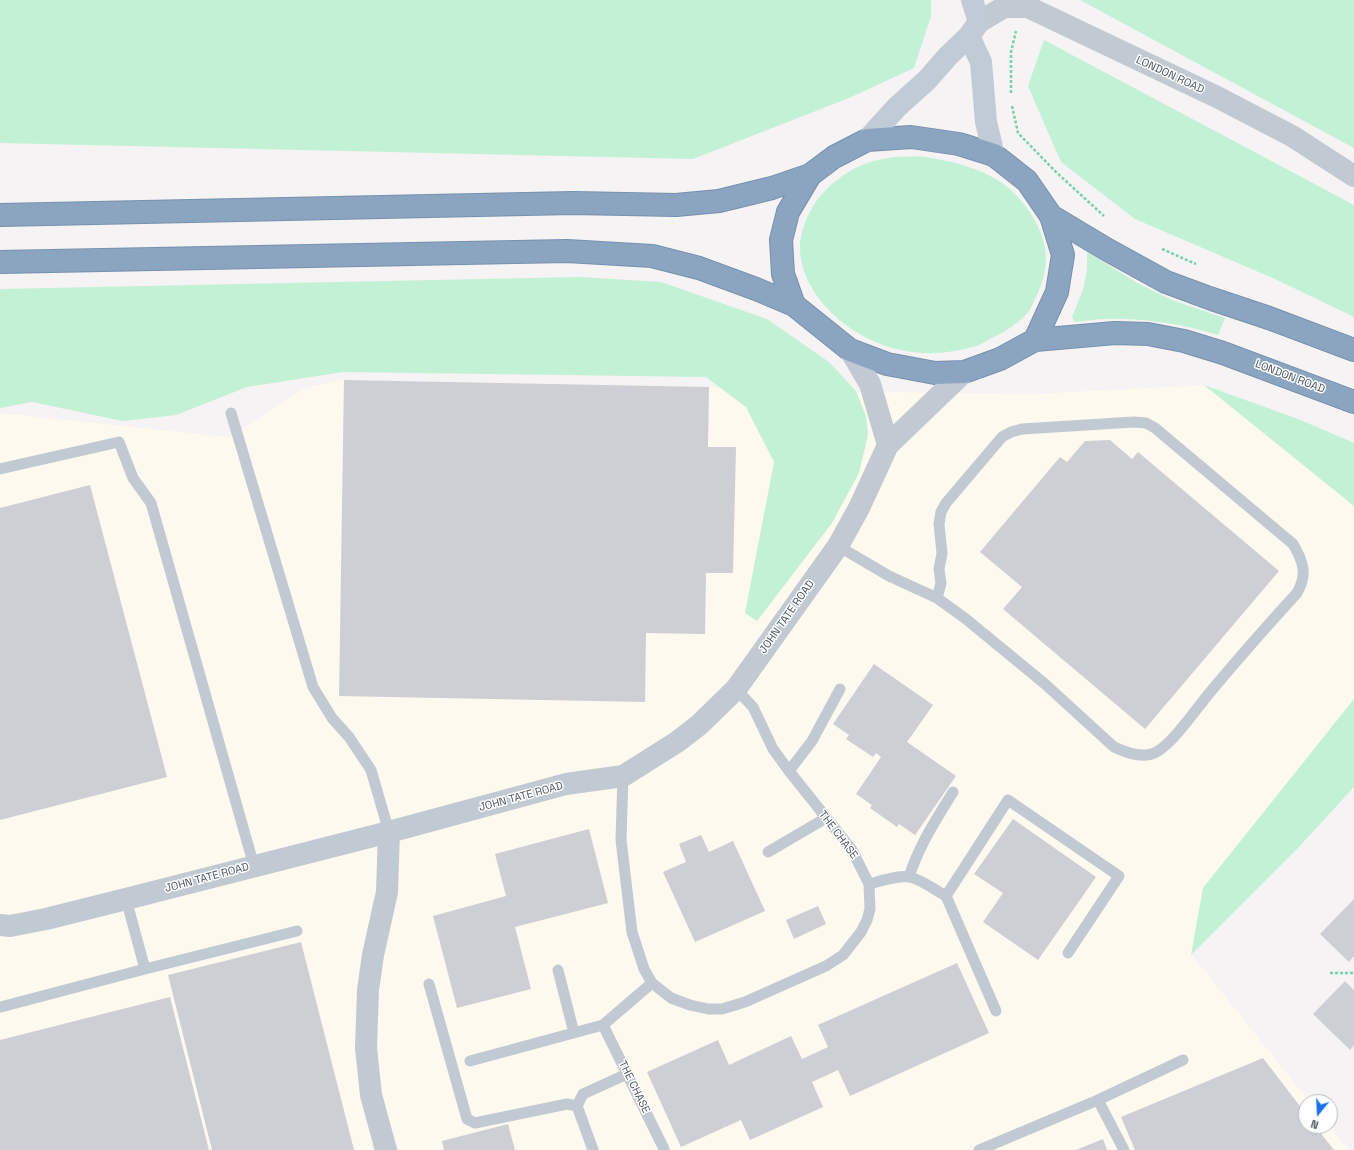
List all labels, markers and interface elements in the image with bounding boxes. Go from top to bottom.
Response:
street label: LONDON ROAD [1134,53,1206,97]
street label: LONDON ROAD [1253,358,1327,396]
street label: JOHN TATE ROAD [757,578,817,656]
street label: JOHN TATE ROAD [477,779,565,815]
street label: THE CHASE [816,808,860,862]
street label: JOHN TATE ROAD [163,860,251,896]
street label: THE CHASE [616,1059,652,1115]
north arrow [1298,1094,1338,1134]
text: N [1309,1117,1320,1132]

